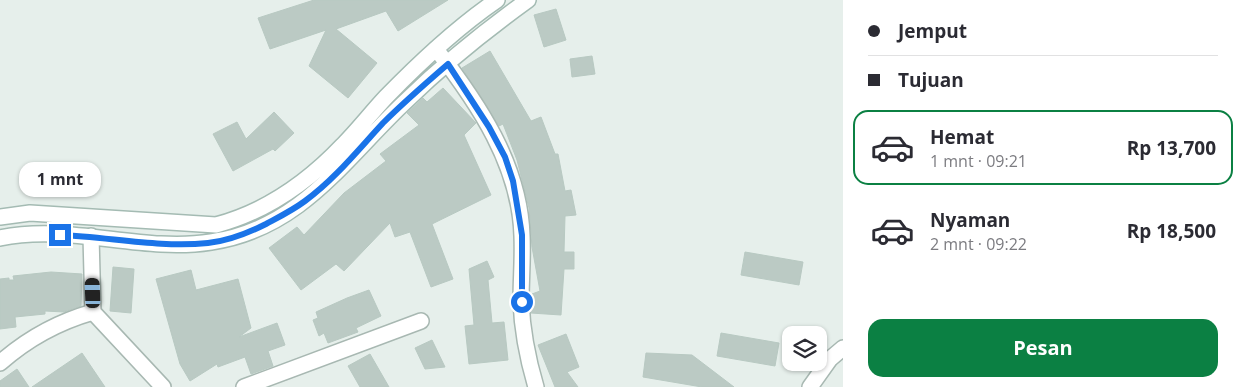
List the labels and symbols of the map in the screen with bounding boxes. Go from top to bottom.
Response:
callout: 1 mnt [19,162,101,198]
route end [49,224,71,246]
car [84,278,101,308]
route start [511,291,533,313]

